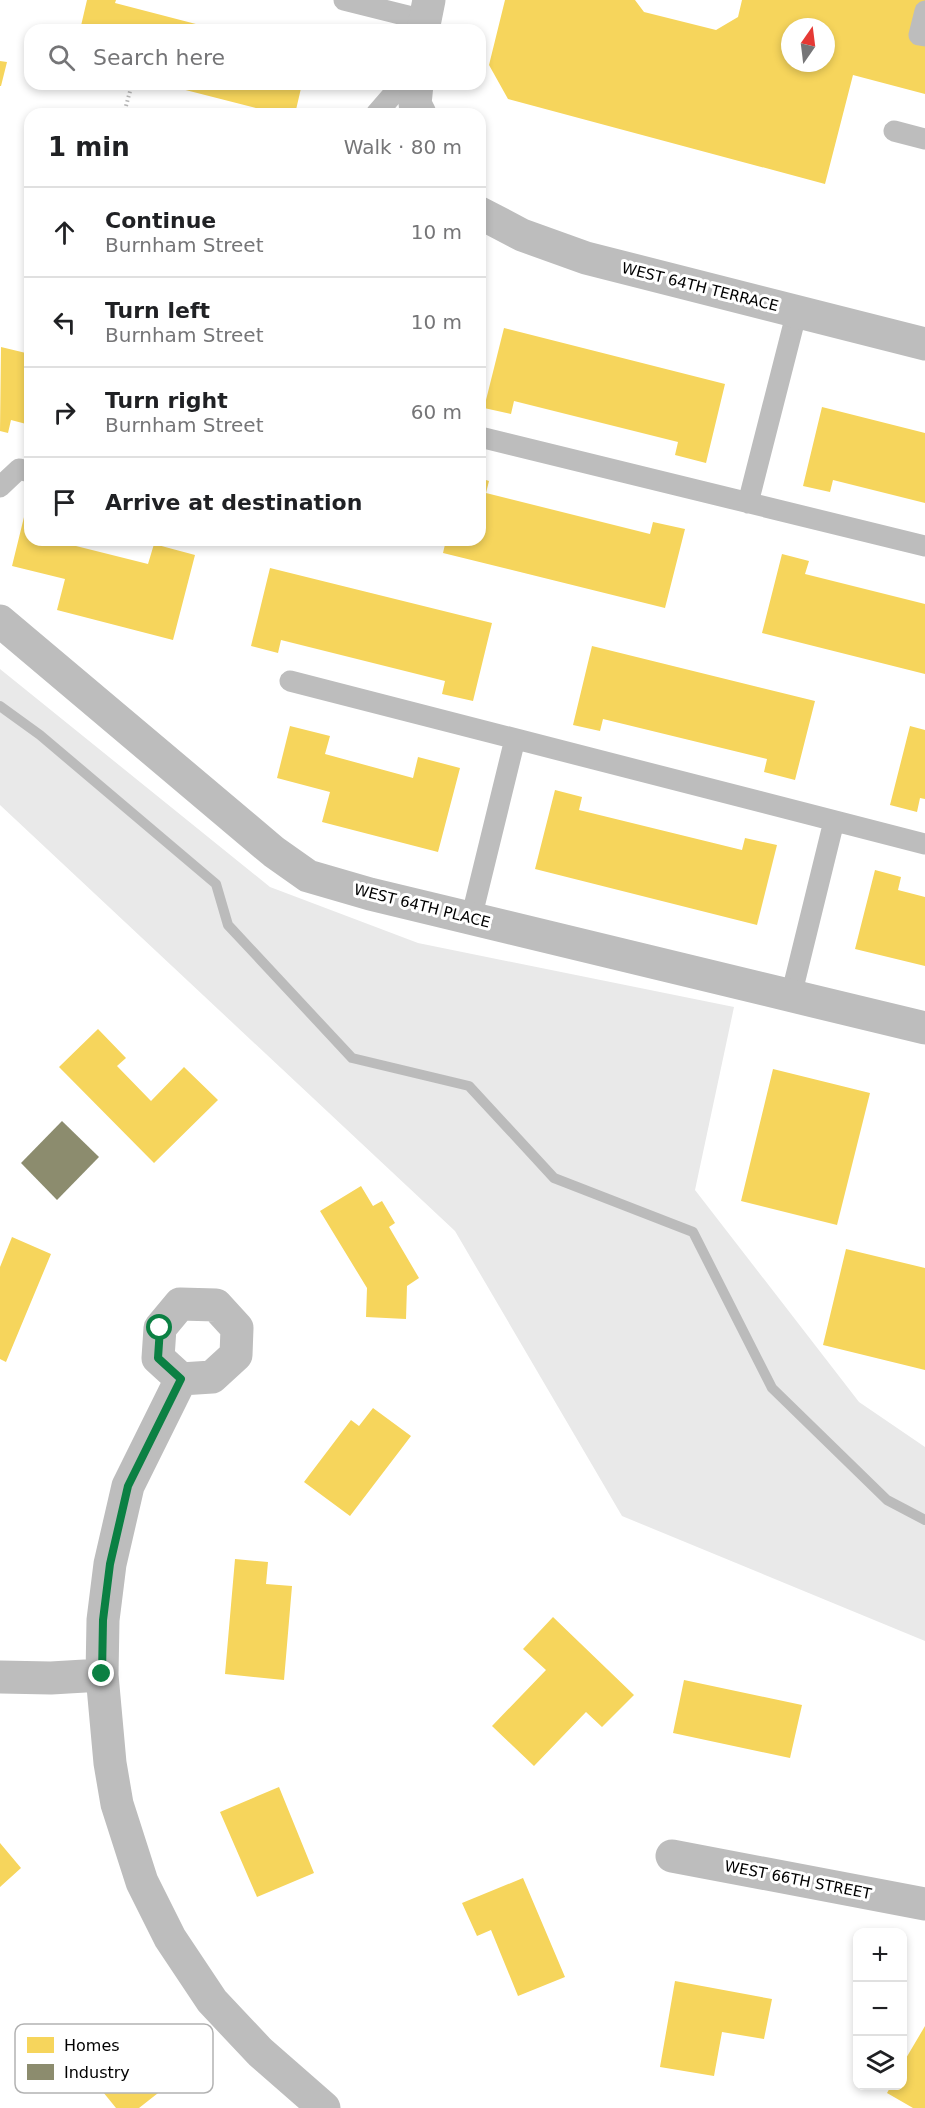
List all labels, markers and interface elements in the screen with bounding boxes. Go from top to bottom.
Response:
north arrow [781,18,835,72]
search box [24,24,486,90]
icon: search [45,41,78,74]
text: Search here [93,45,225,70]
text: 1 min [48,132,130,162]
text: Walk · 80 m [344,135,462,159]
text: Continue [105,208,216,233]
icon: ahead [48,216,81,249]
text: 10 m [411,220,462,244]
text: Burnham Street [105,233,264,257]
street label: WEST 64TH TERRACE [620,259,780,315]
text: Turn left [105,298,210,323]
icon: left [48,306,81,339]
text: 10 m [411,310,462,334]
text: Burnham Street [105,323,264,347]
text: Turn right [105,388,228,413]
icon: right [48,396,81,429]
text: 60 m [411,400,462,424]
text: Burnham Street [105,413,264,437]
icon: arrive [48,486,81,519]
text: Arrive at destination [105,490,362,515]
street label: WEST 64TH PLACE [352,880,492,932]
route start [146,1314,172,1340]
route end [88,1660,114,1686]
street label: WEST 66TH STREET [723,1857,874,1903]
map controls [853,1928,907,2090]
button: + [853,1928,907,1982]
button: − [853,1982,907,2036]
legend [15,2024,213,2093]
text: Homes [64,2036,120,2055]
button: layers [853,2036,907,2090]
text: Industry [64,2063,130,2082]

